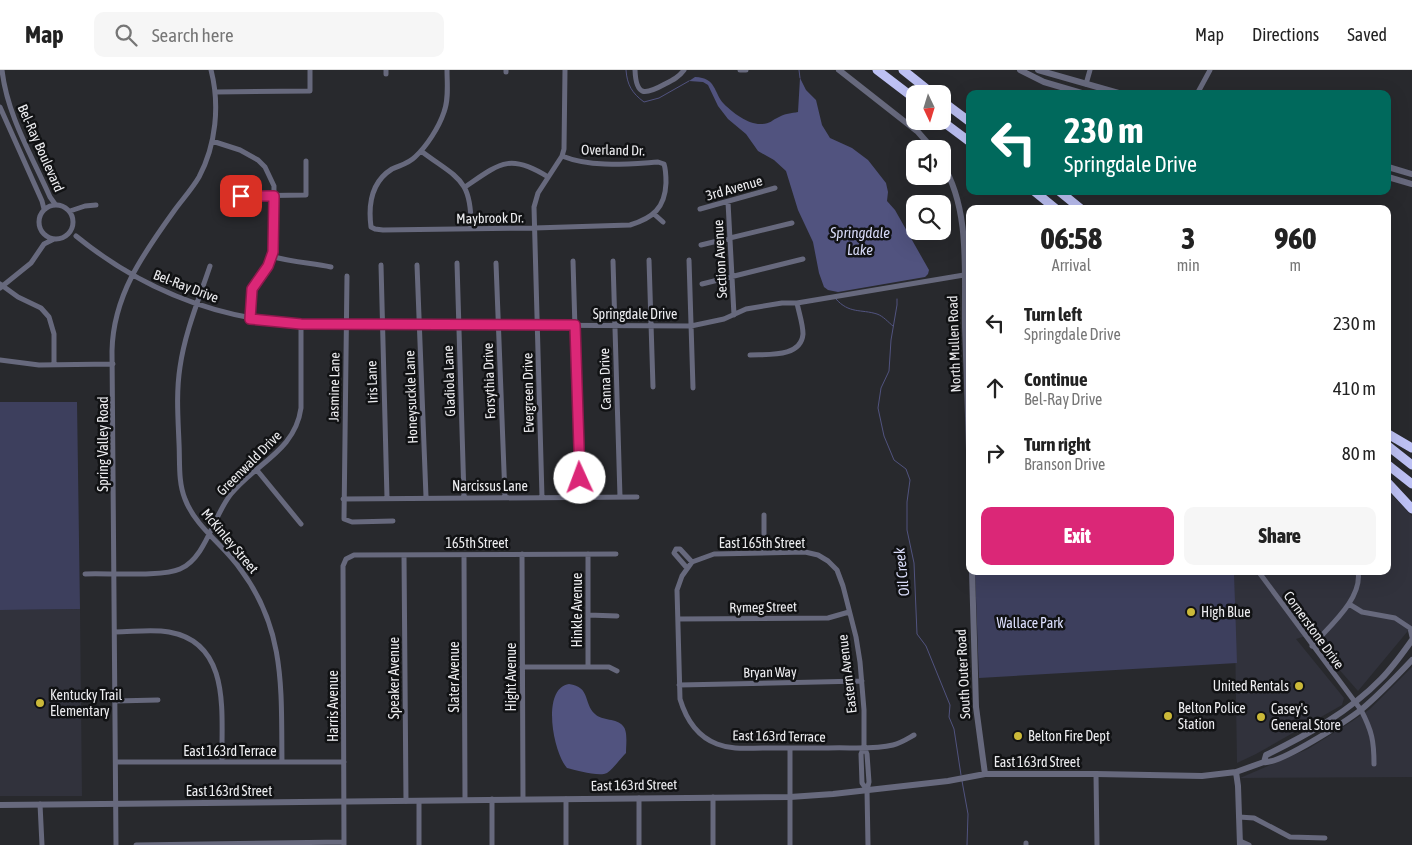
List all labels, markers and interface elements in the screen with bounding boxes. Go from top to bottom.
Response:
search box [94,12,444,57]
text: Map [25,21,64,48]
icon: search [112,21,140,49]
text: Search here [152,24,234,46]
text: Map [1195,24,1224,45]
text: Directions [1252,24,1319,45]
text: Saved [1347,24,1387,45]
north arrow [906,85,951,130]
map controls [906,85,951,240]
street label: Bel-Ray Boulevard [15,102,67,194]
icon: left [981,110,1046,175]
text: 230 m [1064,110,1143,150]
button: sound [906,140,951,185]
street label: Overland Dr. [581,141,645,159]
text: Springdale Drive [1064,151,1197,177]
street label: 3rd Avenue [704,172,764,204]
pin [220,175,262,217]
icon: arrive [227,182,255,210]
button: search [906,195,951,240]
street label: Maybrook Dr. [456,209,524,227]
street label: Section Avenue [710,219,730,299]
text: 06:58 [1040,221,1102,255]
text: 3 [1181,221,1195,255]
text: 960 [1274,221,1316,255]
water label: Springdale Lake [829,224,890,258]
text: Arrival [1052,256,1091,274]
text: min [1177,256,1200,274]
text: m [1290,256,1301,274]
street label: Bel-Ray Drive [151,266,221,306]
street label: North Mullen Road [944,295,964,393]
text: Turn left [1024,303,1082,325]
street label: Springdale Drive [593,306,677,322]
icon: left [981,309,1009,337]
text: 230 m [1333,312,1376,334]
text: Springdale Drive [1024,325,1121,343]
street label: Forsythia Drive [480,343,498,419]
street label: Gladiola Lane [440,345,458,417]
street label: Canna Drive [596,348,614,410]
street label: Honeysuckle Lane [401,350,421,444]
street label: Jasmine Lane [325,352,343,422]
street label: Evergreen Drive [519,353,537,433]
street label: Iris Lane [363,360,381,404]
text: Continue [1024,368,1088,390]
icon: ahead [981,374,1009,402]
text: 410 m [1333,377,1376,399]
text: Bel-Ray Drive [1024,390,1102,408]
street label: Spring Valley Road [95,396,111,492]
street label: Greenwald Drive [213,427,285,499]
text: Turn right [1024,433,1091,455]
icon: right [981,439,1009,467]
text: 80 m [1342,442,1376,464]
position arrow [553,451,605,503]
text: Branson Drive [1024,455,1105,473]
street label: Narcissus Lane [452,478,528,494]
street label: McKinley Street [198,505,262,577]
button: Exit [981,507,1174,565]
button: Share [1184,507,1376,565]
street label: 165th Street [445,535,509,551]
street label: East 165th Street [719,535,805,551]
water label: Oil Creek [890,546,913,597]
street label: Hinkle Avenue [569,573,585,647]
street label: Cornerstone Drive [1281,588,1347,672]
street label: Rymeg Street [729,598,797,616]
place label: High Blue [1201,604,1251,620]
marker: High Blue [1185,606,1197,618]
park label: Wallace Park [996,615,1064,631]
street label: South Outer Road [953,629,973,719]
street label: Eastern Avenue [834,634,860,714]
street label: Speaker Avenue [386,637,402,719]
street label: Slater Avenue [446,641,462,713]
street label: Hight Avenue [503,643,519,711]
street label: Bryan Way [743,664,797,680]
street label: Harris Avenue [325,670,341,742]
place label: United Rentals [1213,678,1289,694]
marker: United Rentals [1293,680,1305,692]
place label: Kentucky Trail Elementary [50,687,122,719]
marker: Kentucky Trail Elementary [34,697,46,709]
place label: Belton Police Station [1178,700,1246,732]
place label: Casey's General Store [1271,701,1341,733]
marker: Belton Police Station [1162,710,1174,722]
marker: Casey's General Store [1255,711,1267,723]
street label: East 163rd Terrace [732,727,826,745]
place label: Belton Fire Dept [1028,728,1110,744]
marker: Belton Fire Dept [1012,730,1024,742]
street label: East 163rd Terrace [183,743,277,759]
street label: East 163rd Street [994,754,1080,770]
street label: East 163rd Street [591,776,677,794]
street label: East 163rd Street [186,783,272,799]

